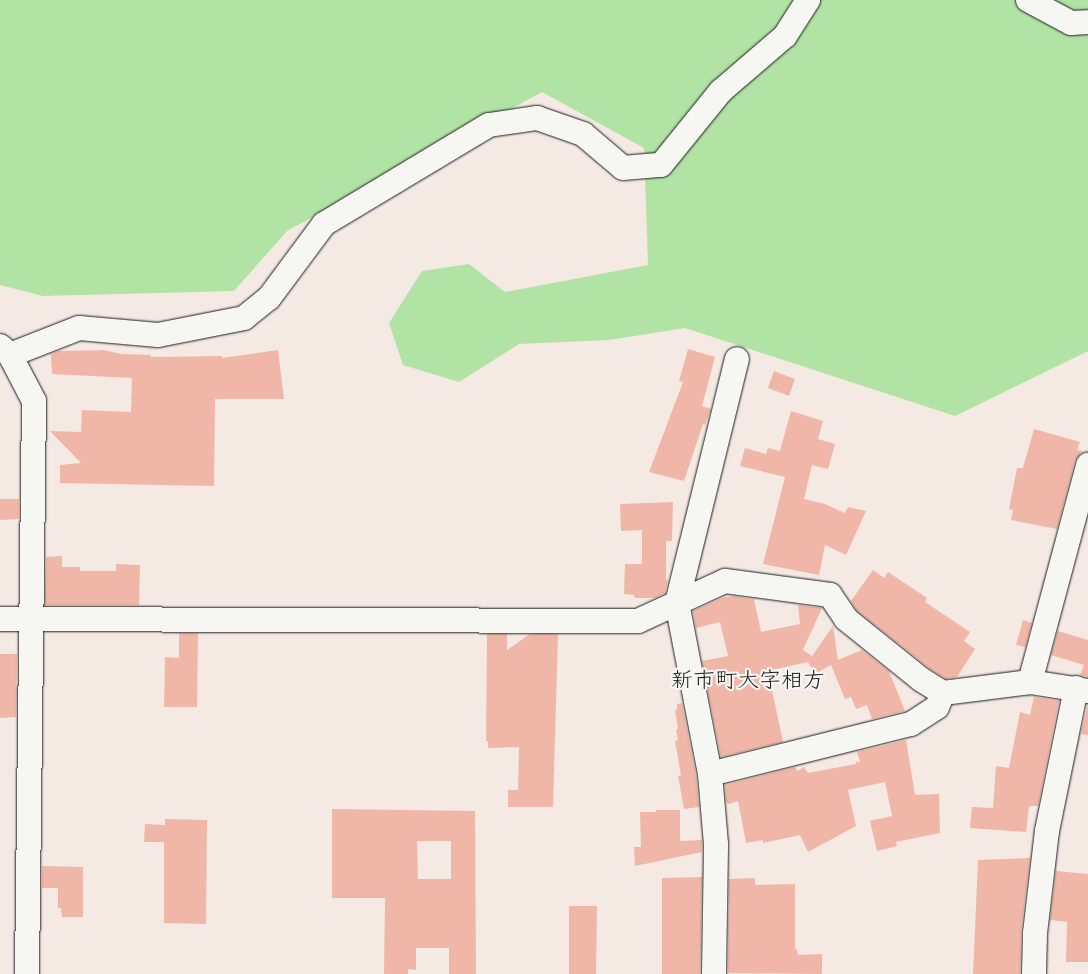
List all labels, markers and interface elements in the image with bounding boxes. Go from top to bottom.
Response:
district label: 新市町大字相方 [671,669,825,695]

